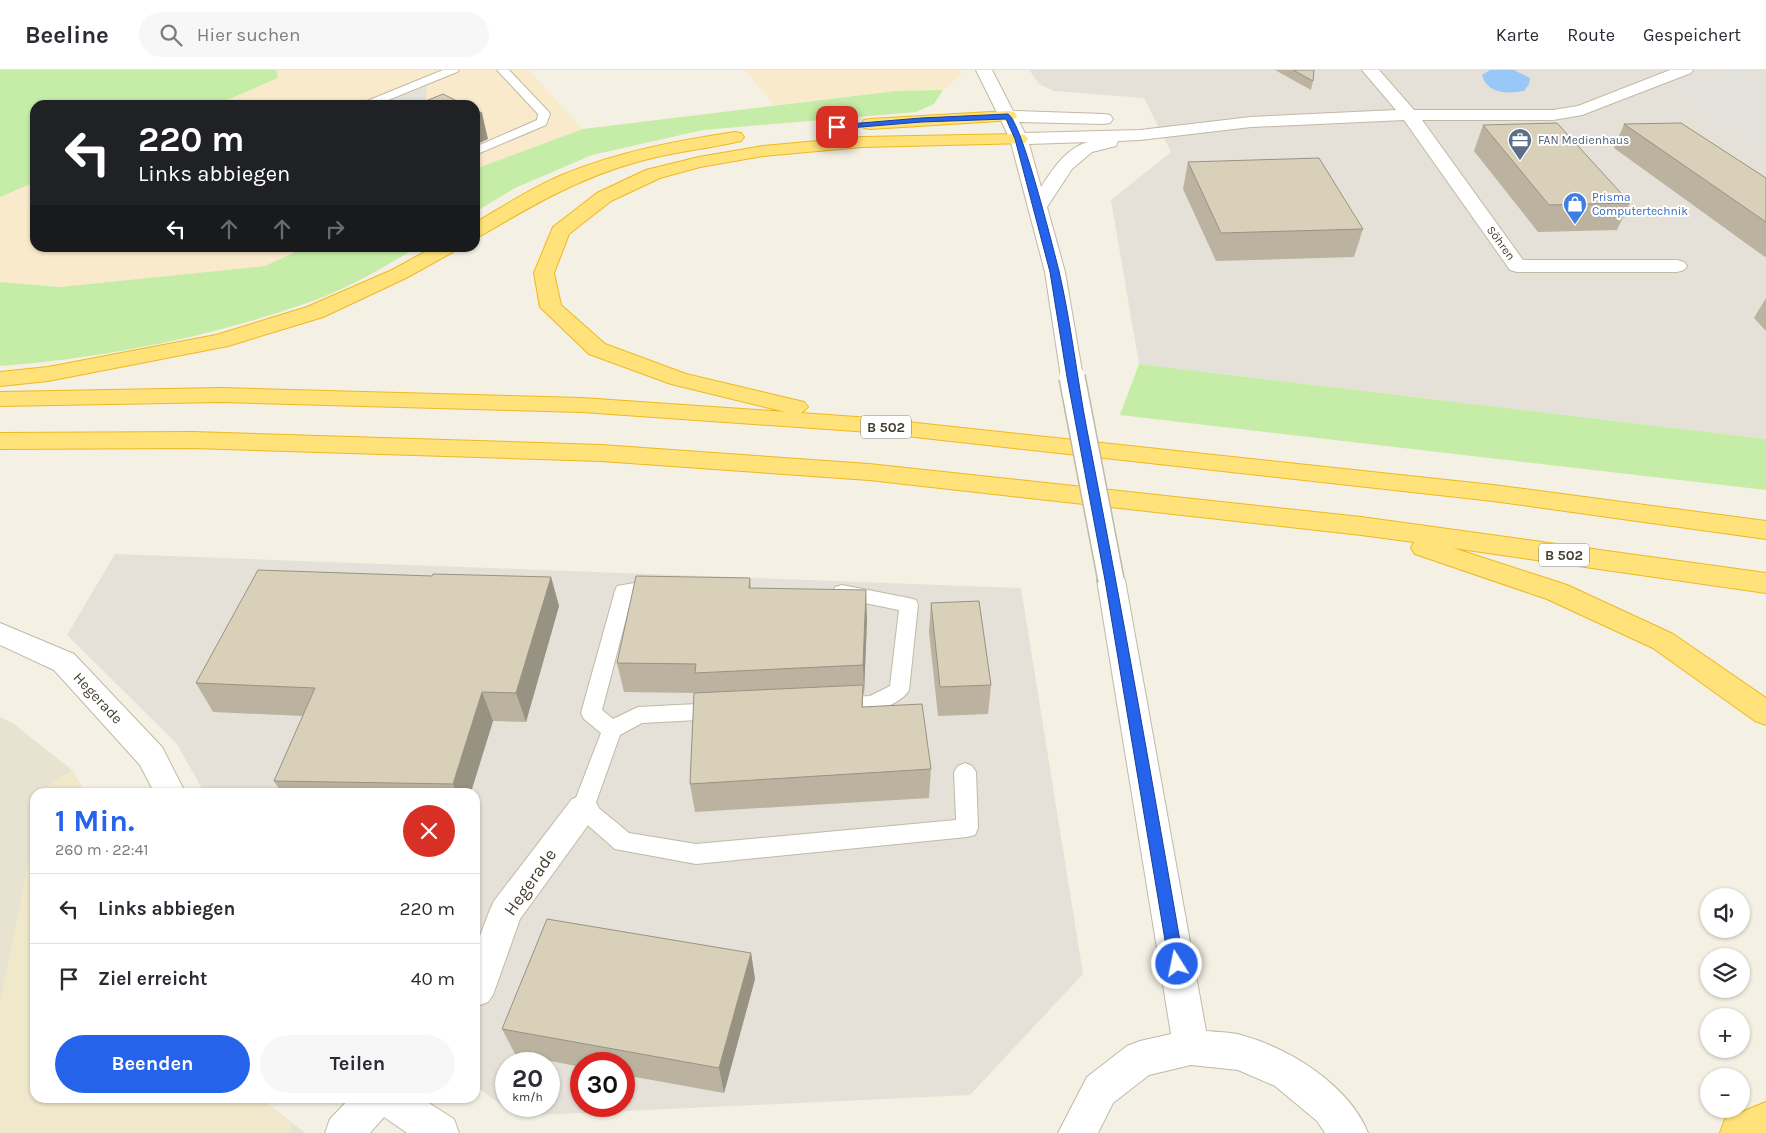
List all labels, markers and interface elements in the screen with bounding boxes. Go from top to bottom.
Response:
search box [139,12,489,57]
text: Beeline [25,21,109,49]
icon: search [157,21,185,49]
text: Hier suchen [197,24,300,46]
text: Karte [1496,24,1539,46]
text: Route [1567,24,1615,46]
text: Gespeichert [1643,24,1741,46]
pin [816,106,858,148]
icon: arrive [823,113,851,141]
text: 220 m [138,119,245,160]
icon: left [55,120,120,185]
office icon: FAN Medienhaus [1507,127,1533,161]
place label: FAN Medienhaus [1538,133,1629,147]
text: Links abbiegen [138,161,290,187]
place label: Prisma Computertechnik [1592,190,1688,218]
shop icon: Prisma Computertechnik [1562,191,1588,225]
icon: left [162,215,190,243]
icon: ahead [215,215,243,243]
icon: ahead [268,215,296,243]
icon: right [321,215,349,243]
street label: Söhren [1484,223,1518,263]
road number: B 502 [861,416,911,438]
road number: B 502 [1539,544,1589,566]
street label: Hegerade [70,668,126,728]
text: 1 Min. [55,803,135,839]
button: close [403,805,455,857]
text: 260 m · 22:41 [55,840,149,859]
street label: Hegerade [499,844,561,920]
map controls [1700,888,1750,1118]
button: sound [1700,888,1750,938]
icon: left [55,895,83,923]
text: Links abbiegen [98,898,235,920]
text: 220 m [399,898,455,920]
position arrow [1150,937,1202,989]
button: layers [1700,948,1750,998]
icon: arrive [55,965,83,993]
text: Ziel erreicht [98,968,208,990]
text: 40 m [411,968,455,990]
button: + [1700,1008,1750,1058]
button: Beenden [55,1035,250,1093]
button: Teilen [260,1035,455,1093]
speed limit sign: 30 [570,1052,635,1117]
text: 20 [512,1064,543,1093]
button: − [1700,1068,1750,1118]
text: km/h [512,1090,543,1104]

